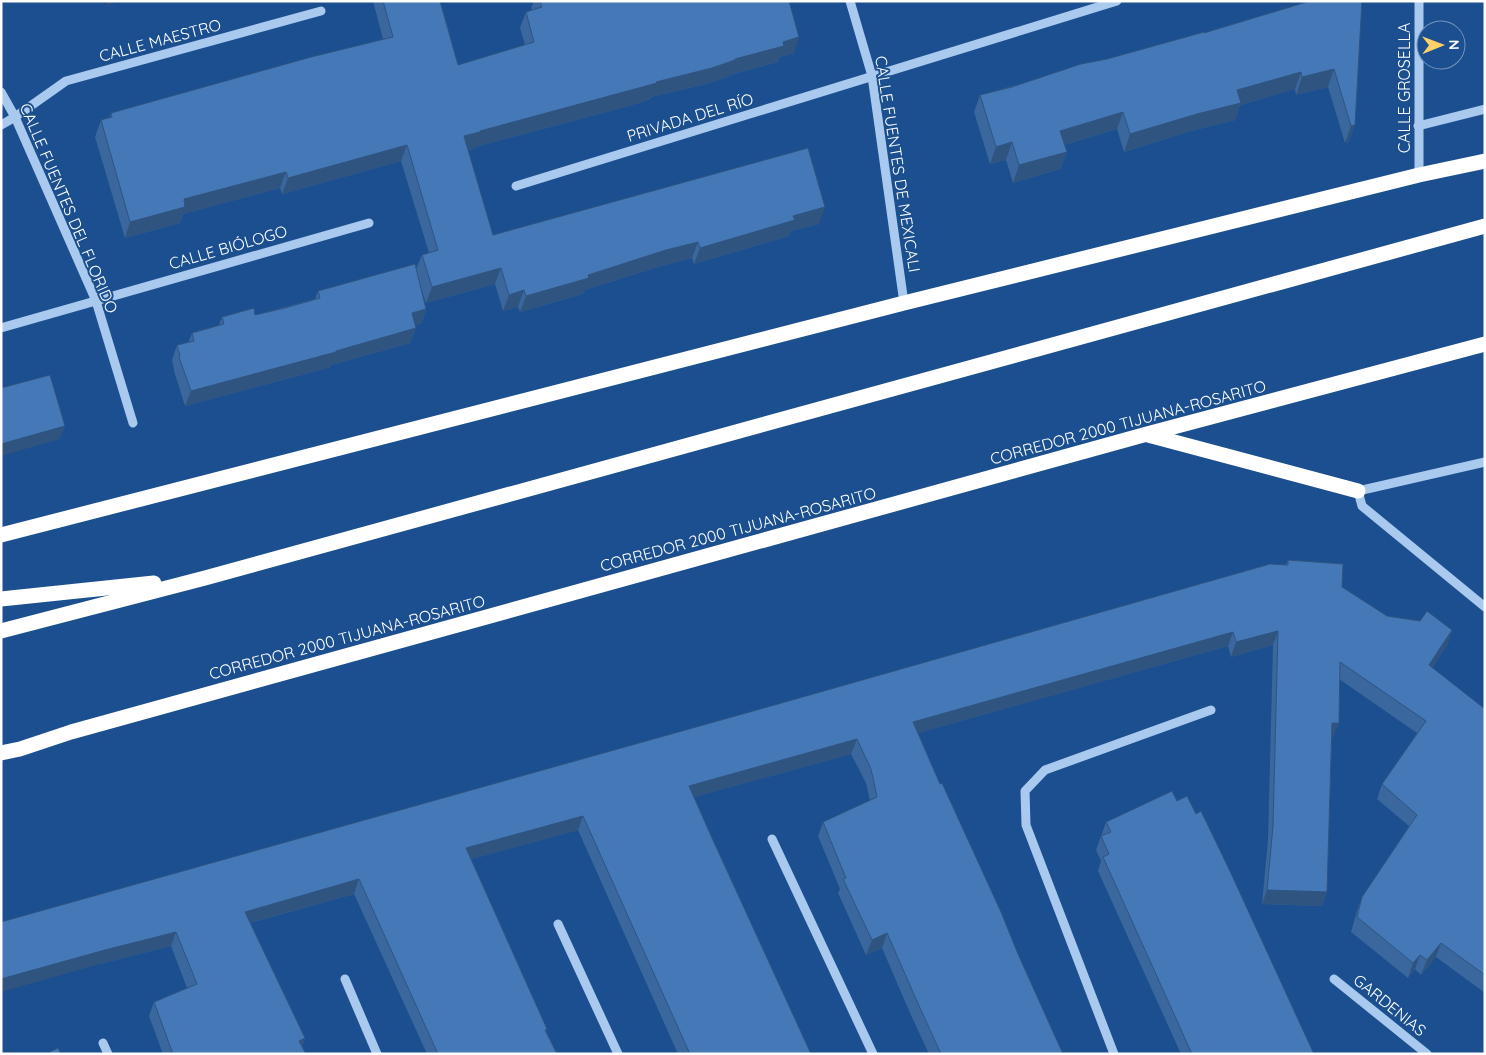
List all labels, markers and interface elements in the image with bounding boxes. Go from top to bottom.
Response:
street label: CALLE MAESTRO [97,14,223,66]
north arrow [1416,20,1466,70]
street label: CALLE GROSELLA [1394,23,1414,153]
text: N [1445,39,1463,50]
street label: CALLE FUENTES DE MEXICALI [871,54,925,274]
street label: PRIVADA DEL RÍO [624,88,756,146]
street label: CALLE FUENTES DEL FLORIDO [16,100,122,316]
street label: CALLE BIÓLOGO [167,221,289,273]
street label: CORREDOR 2000 TIJUANA-ROSARITO [988,375,1268,469]
street label: CORREDOR 2000 TIJUANA-ROSARITO [598,482,878,576]
street label: CORREDOR 2000 TIJUANA-ROSARITO [207,590,487,684]
street label: GARDENIAS [1350,970,1430,1040]

